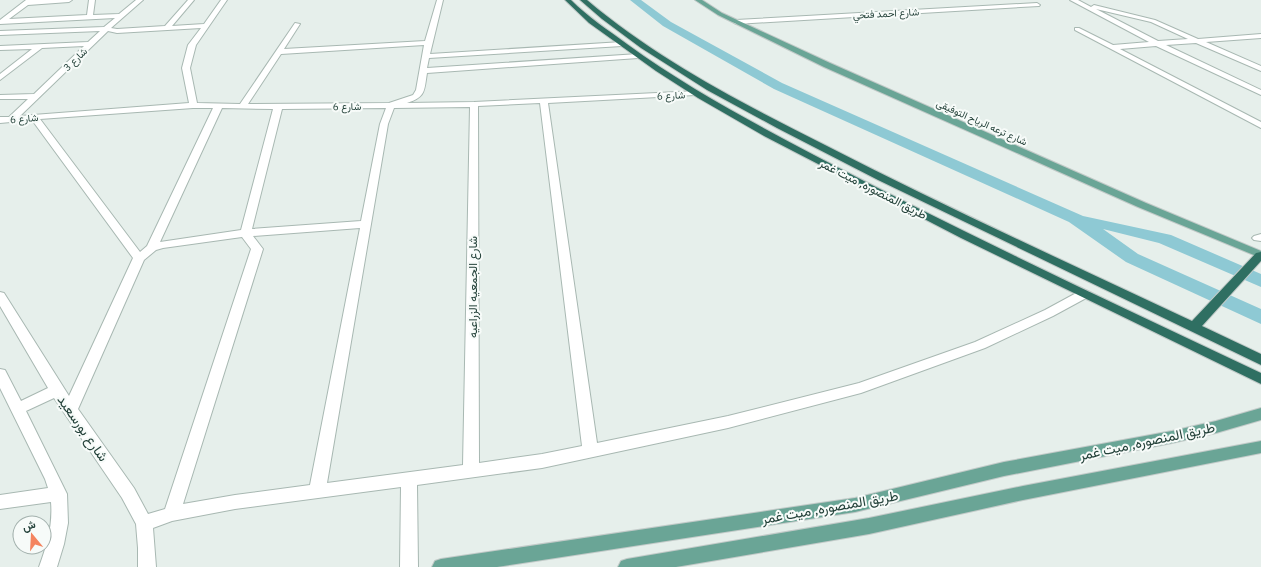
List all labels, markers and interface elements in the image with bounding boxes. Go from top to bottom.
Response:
street label: شارع احمد فتحي [853,5,920,24]
street label: شارع 3 [61,45,90,74]
street label: شارع 6 [656,88,686,103]
street label: شارع ترعه الرياح التوفيقى [934,97,1029,148]
street label: شارع 6 [333,100,361,113]
street label: شارع 6 [9,111,39,126]
street label: طريق المنصوره, ميت غمر [816,155,930,223]
street label: شارع الجمعيه الزراعيه [465,236,482,338]
street label: شارع بورسعيد [52,391,112,466]
street label: طريق المنصوره, ميت غمر [1077,418,1216,464]
street label: طريق المنصوره, ميت غمر [759,486,900,528]
north arrow [12,515,52,555]
text: ش [20,517,37,534]

